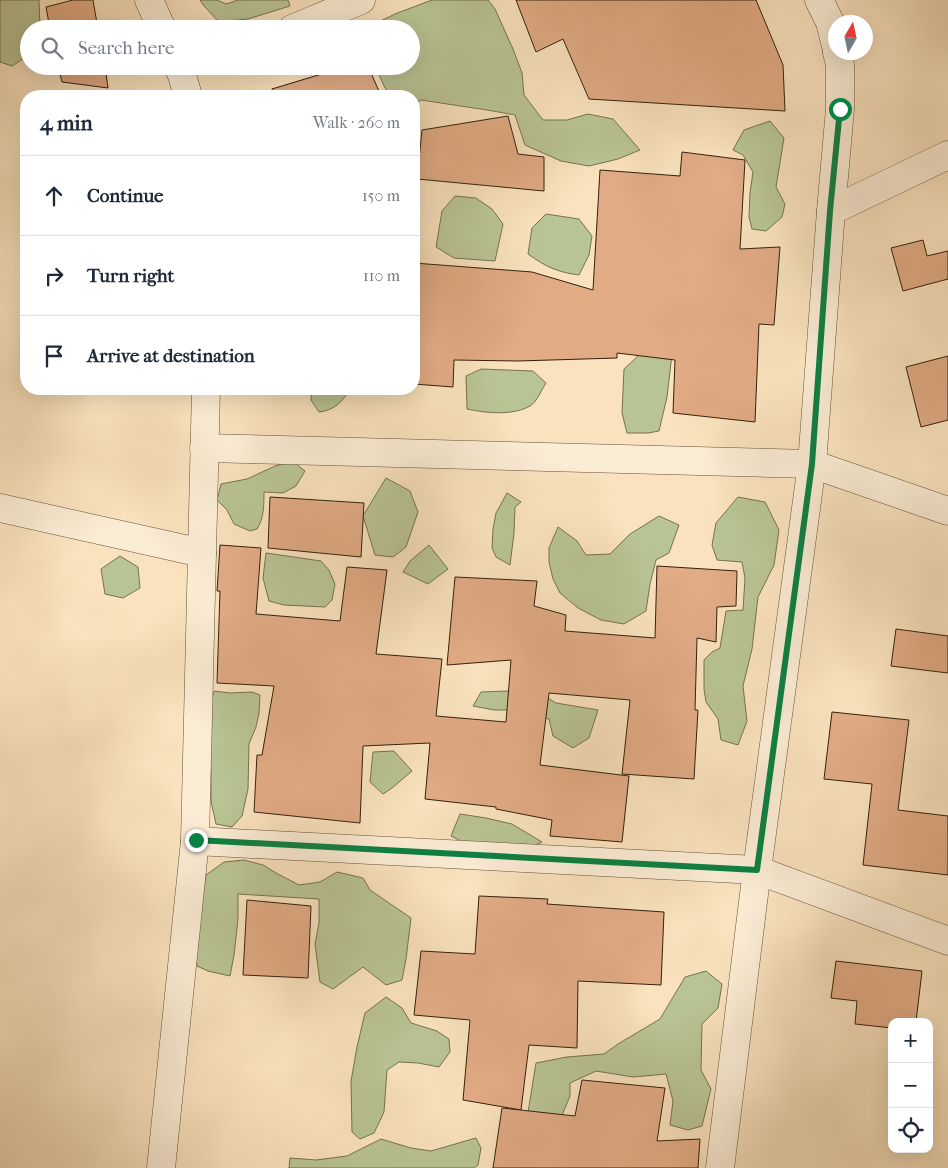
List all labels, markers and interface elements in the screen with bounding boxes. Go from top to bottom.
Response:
north arrow [828,15,873,60]
search box [20,20,420,75]
icon: search [38,34,66,62]
text: Search here [78,37,174,59]
route start [829,98,852,121]
text: 4 min [40,111,93,135]
text: Walk · 260 m [313,113,400,132]
icon: ahead [40,182,68,210]
text: Continue [87,185,163,207]
text: 150 m [362,186,400,205]
icon: right [40,262,68,290]
text: Turn right [87,265,174,287]
text: 110 m [363,266,400,285]
icon: arrive [40,342,68,370]
text: Arrive at destination [87,345,255,367]
route end [185,829,208,852]
map controls [888,1018,933,1153]
button: + [888,1018,933,1063]
button: − [888,1063,933,1108]
button: locate [888,1108,933,1153]

